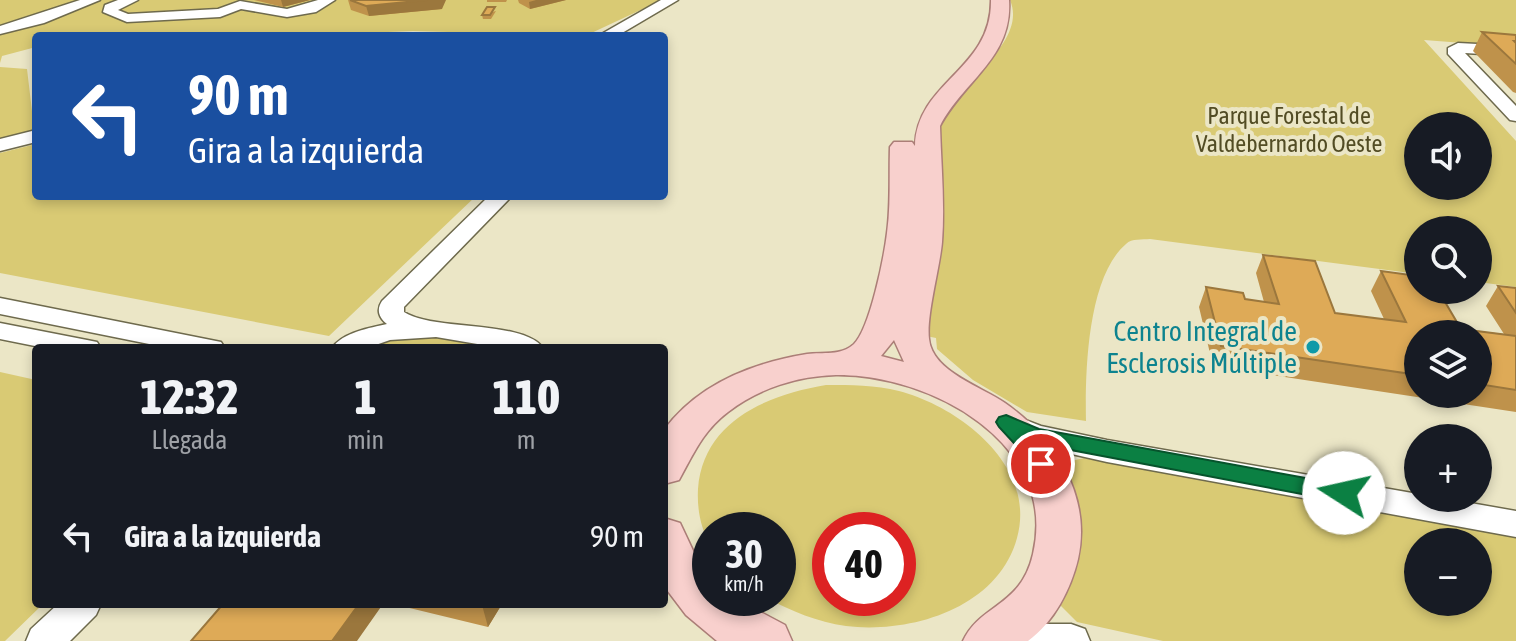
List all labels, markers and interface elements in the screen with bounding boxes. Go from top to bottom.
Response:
text: 90 m [188,63,289,127]
icon: left [56,64,160,168]
park label: Parque Forestal de Valdebernardo Oeste [1196,102,1382,157]
map controls [1404,112,1492,616]
button: sound [1404,112,1492,200]
text: Gira a la izquierda [188,129,424,171]
button: search [1404,216,1492,304]
place label: Centro Integral de Esclerosis Múltiple [1106,315,1297,379]
button: layers [1404,320,1492,408]
marker: Centro Integral de Esclerosis Múltiple [1304,338,1322,356]
text: 12:32 [140,369,239,424]
text: 1 [354,369,377,424]
text: 110 [492,369,560,424]
button: + [1404,424,1492,512]
text: Llegada [152,425,227,455]
text: min [347,425,384,455]
text: m [517,425,535,455]
pin [1007,430,1075,498]
icon: arrive [1019,442,1063,486]
position arrow [1302,451,1386,535]
speed limit sign: 40 [812,512,916,616]
icon: left [56,514,100,558]
text: Gira a la izquierda [124,519,321,553]
text: 90 m [590,519,644,553]
button: − [1404,528,1492,616]
text: 30 [725,531,763,576]
text: km/h [724,572,764,595]

